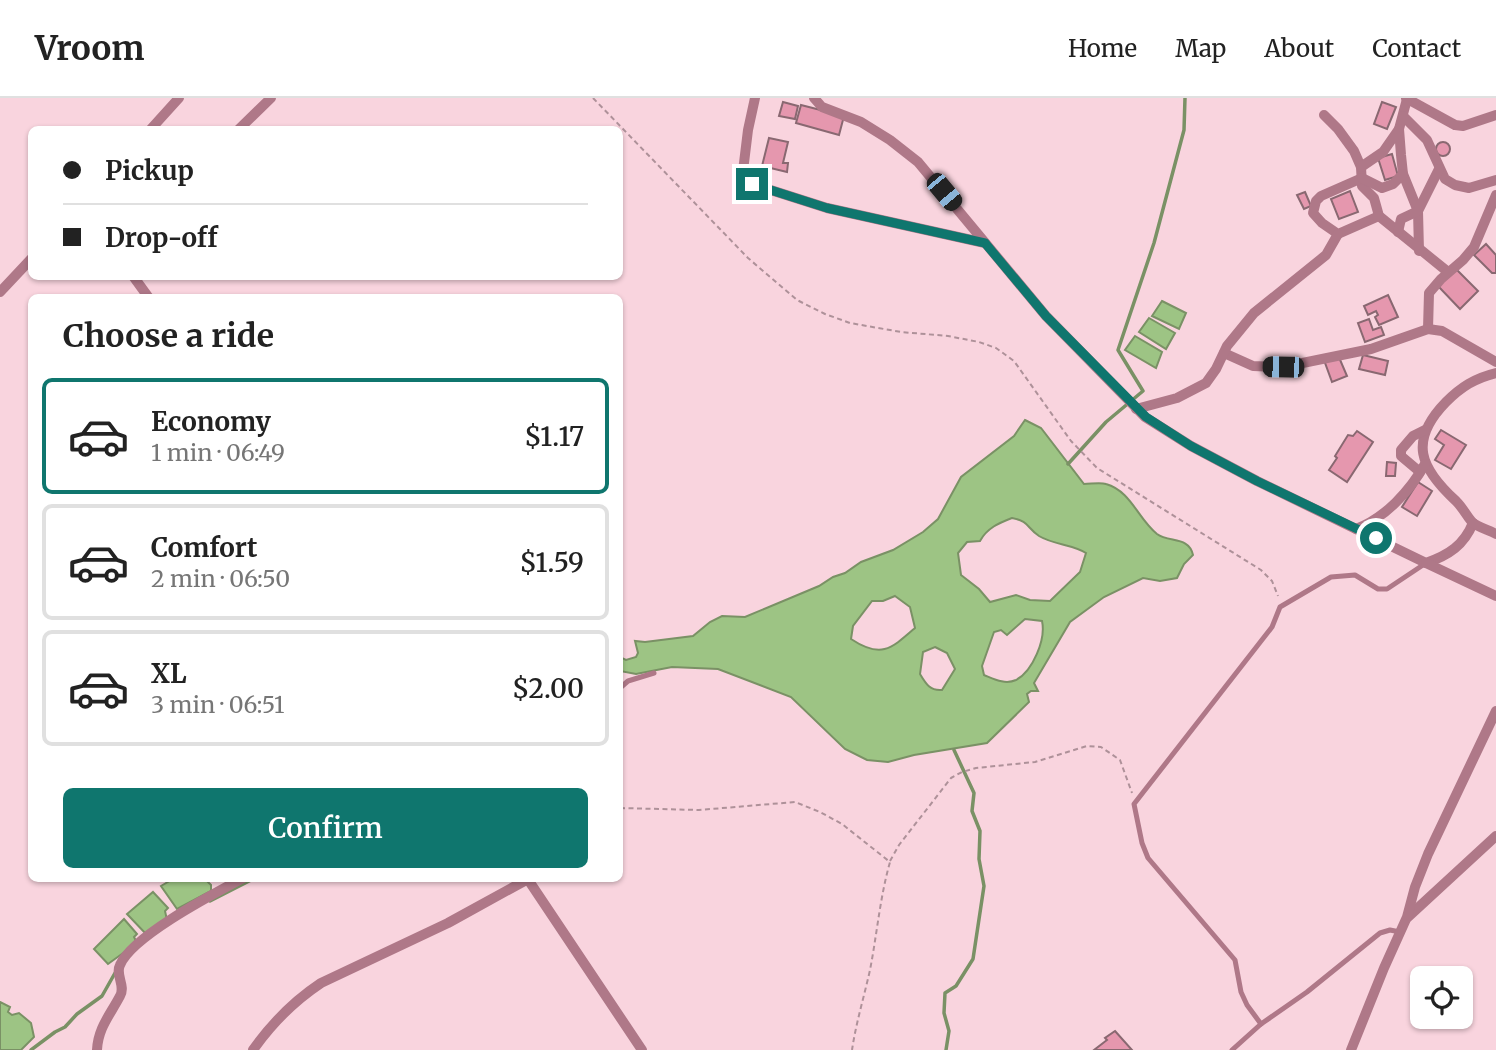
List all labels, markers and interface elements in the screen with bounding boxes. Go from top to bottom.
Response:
text: Vroom [35,28,144,69]
text: Home [1068,33,1137,64]
text: Map [1175,33,1226,64]
text: About [1264,33,1334,64]
text: Contact [1372,33,1461,64]
text: Pickup [105,154,194,187]
route end [736,168,768,200]
car [923,169,966,215]
text: Drop-off [105,221,218,254]
text: Choose a ride [63,316,274,356]
car [1262,356,1305,378]
icon: car [67,405,130,468]
text: Economy [151,405,271,438]
text: $1.17 [524,420,584,453]
text: 1 min · 06:49 [151,438,285,467]
route start [1360,522,1392,554]
icon: car [67,531,130,594]
text: Comfort [151,531,257,564]
text: $1.59 [520,546,584,579]
text: 2 min · 06:50 [151,564,290,593]
icon: car [67,657,130,720]
text: XL [151,657,187,690]
text: $2.00 [512,672,584,705]
text: 3 min · 06:51 [151,690,284,719]
button: Confirm [63,788,588,868]
map controls [1410,966,1473,1029]
button: locate [1410,966,1473,1029]

